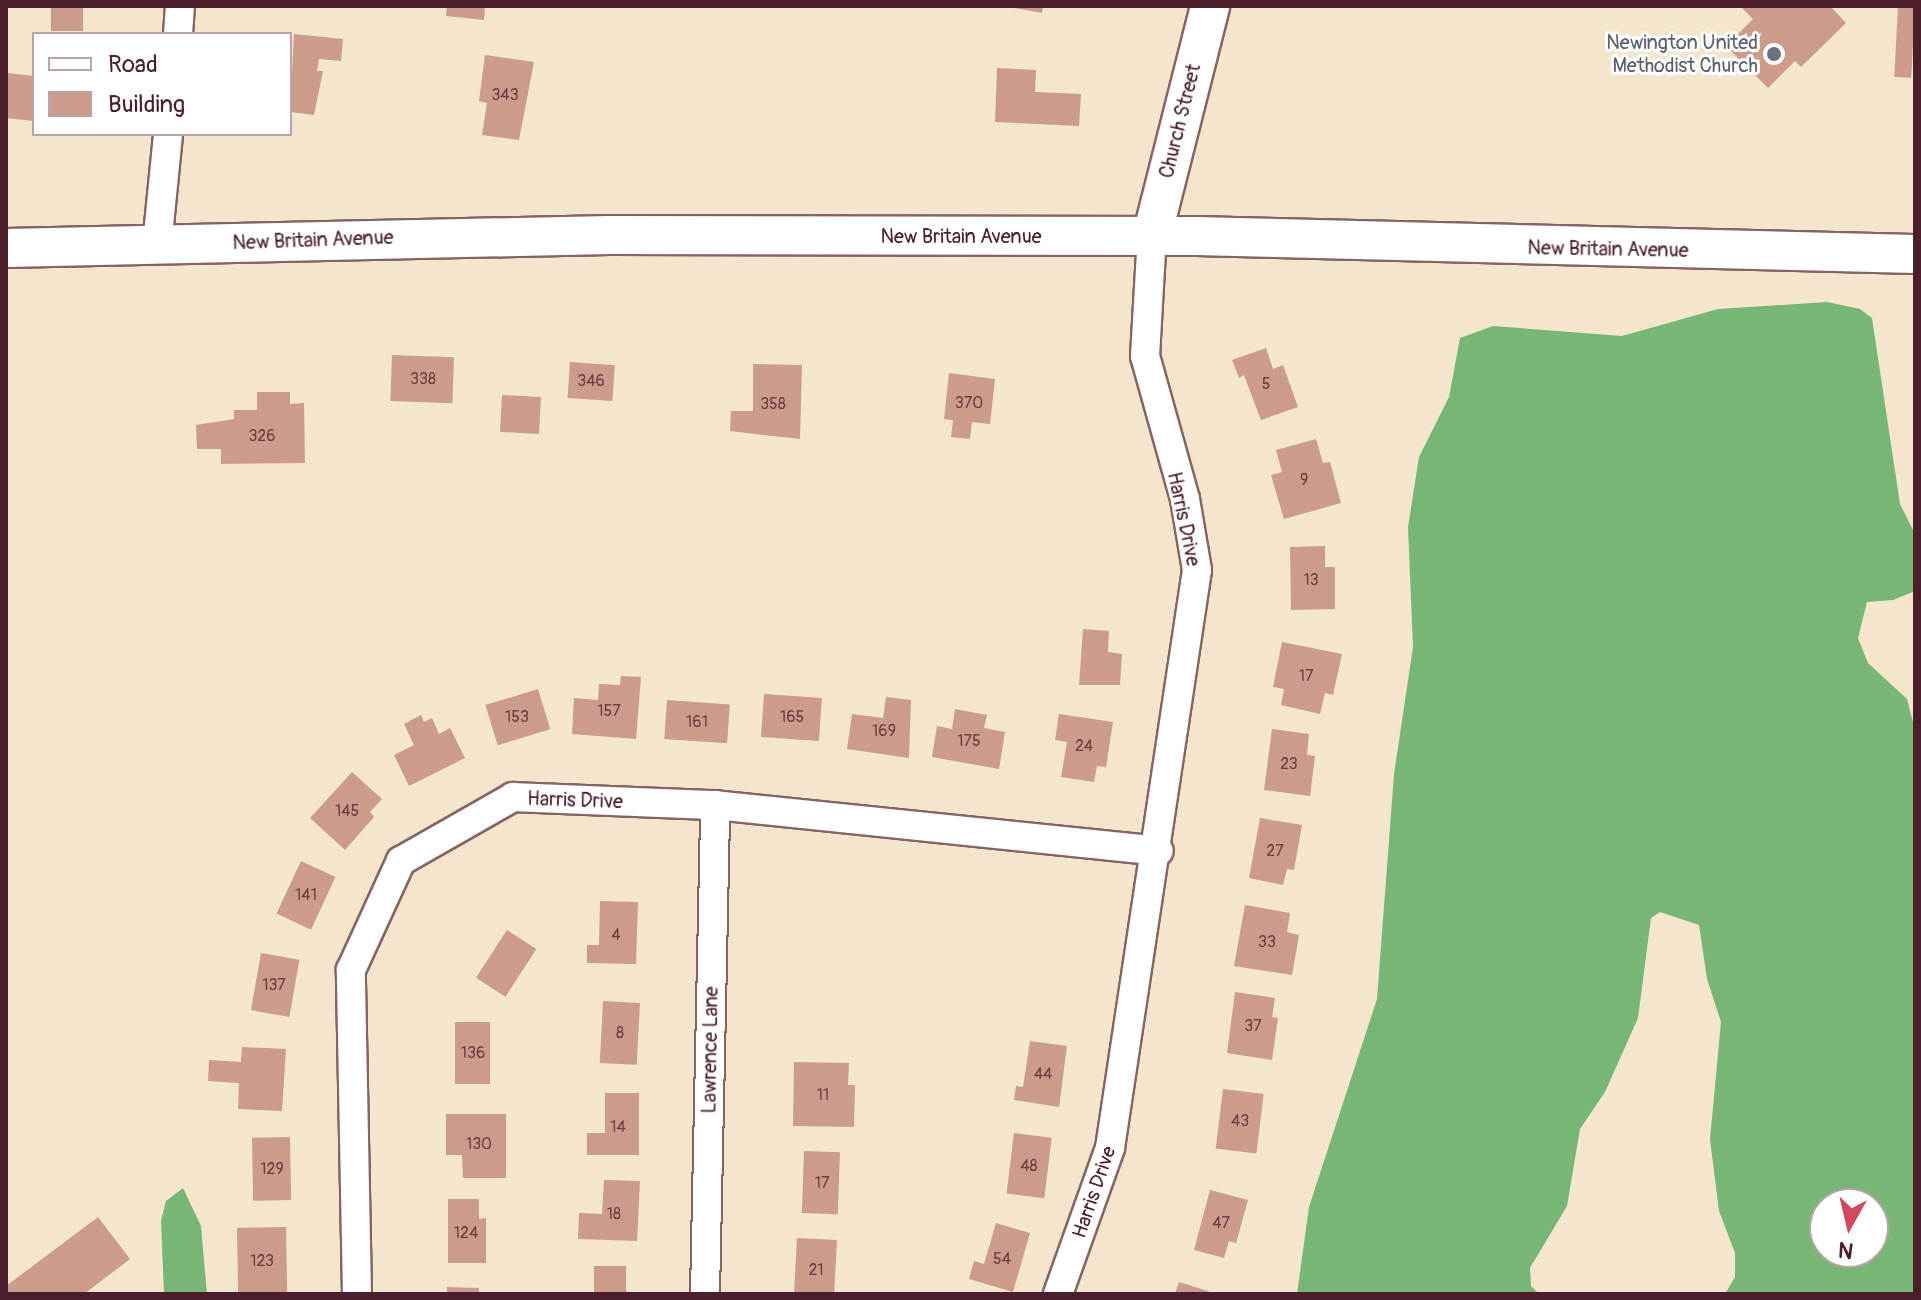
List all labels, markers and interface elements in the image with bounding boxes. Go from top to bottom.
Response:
place label: Newington United Methodist Church [1606,30,1758,77]
legend [32,32,292,136]
marker: Newington United Methodist Church [1765,45,1783,63]
text: Road [108,50,158,79]
street label: Church Street [1154,61,1206,181]
house number: 343 [491,85,519,105]
text: Building [108,90,185,119]
street label: New Britain Avenue [880,224,1042,248]
street label: New Britain Avenue [232,225,394,255]
street label: New Britain Avenue [1527,236,1689,262]
house number: 338 [410,369,436,389]
house number: 346 [577,371,605,391]
house number: 5 [1262,374,1270,394]
house number: 370 [955,393,983,413]
house number: 358 [760,394,786,414]
house number: 326 [248,426,276,446]
street label: Harris Drive [1162,470,1206,568]
house number: 9 [1300,470,1308,490]
house number: 13 [1303,570,1319,590]
house number: 17 [1299,666,1313,686]
house number: 157 [597,701,621,721]
house number: 153 [505,707,529,727]
house number: 165 [780,707,804,727]
house number: 161 [686,712,708,732]
house number: 169 [872,721,896,741]
house number: 175 [957,731,981,751]
house number: 24 [1075,736,1093,756]
house number: 23 [1280,754,1298,774]
street label: Harris Drive [527,786,623,814]
house number: 145 [335,801,359,821]
house number: 27 [1266,841,1284,861]
house number: 141 [295,885,317,905]
house number: 4 [611,925,621,945]
house number: 33 [1258,932,1276,952]
house number: 137 [262,975,286,995]
street label: Lawrence Lane [697,986,723,1114]
house number: 37 [1244,1016,1262,1036]
house number: 8 [616,1023,624,1043]
house number: 136 [461,1043,485,1063]
house number: 44 [1034,1064,1052,1084]
house number: 11 [817,1085,829,1105]
house number: 43 [1231,1111,1249,1131]
house number: 14 [610,1117,626,1137]
house number: 130 [466,1134,492,1154]
street label: Harris Drive [1067,1143,1121,1241]
house number: 48 [1020,1156,1038,1176]
house number: 129 [260,1159,284,1179]
house number: 17 [815,1173,829,1193]
north arrow [1809,1188,1889,1268]
house number: 18 [607,1204,621,1224]
house number: 47 [1212,1213,1230,1233]
house number: 124 [454,1223,478,1243]
text: N [1837,1235,1855,1265]
house number: 54 [993,1249,1011,1269]
house number: 123 [250,1251,274,1271]
house number: 21 [808,1260,824,1280]

